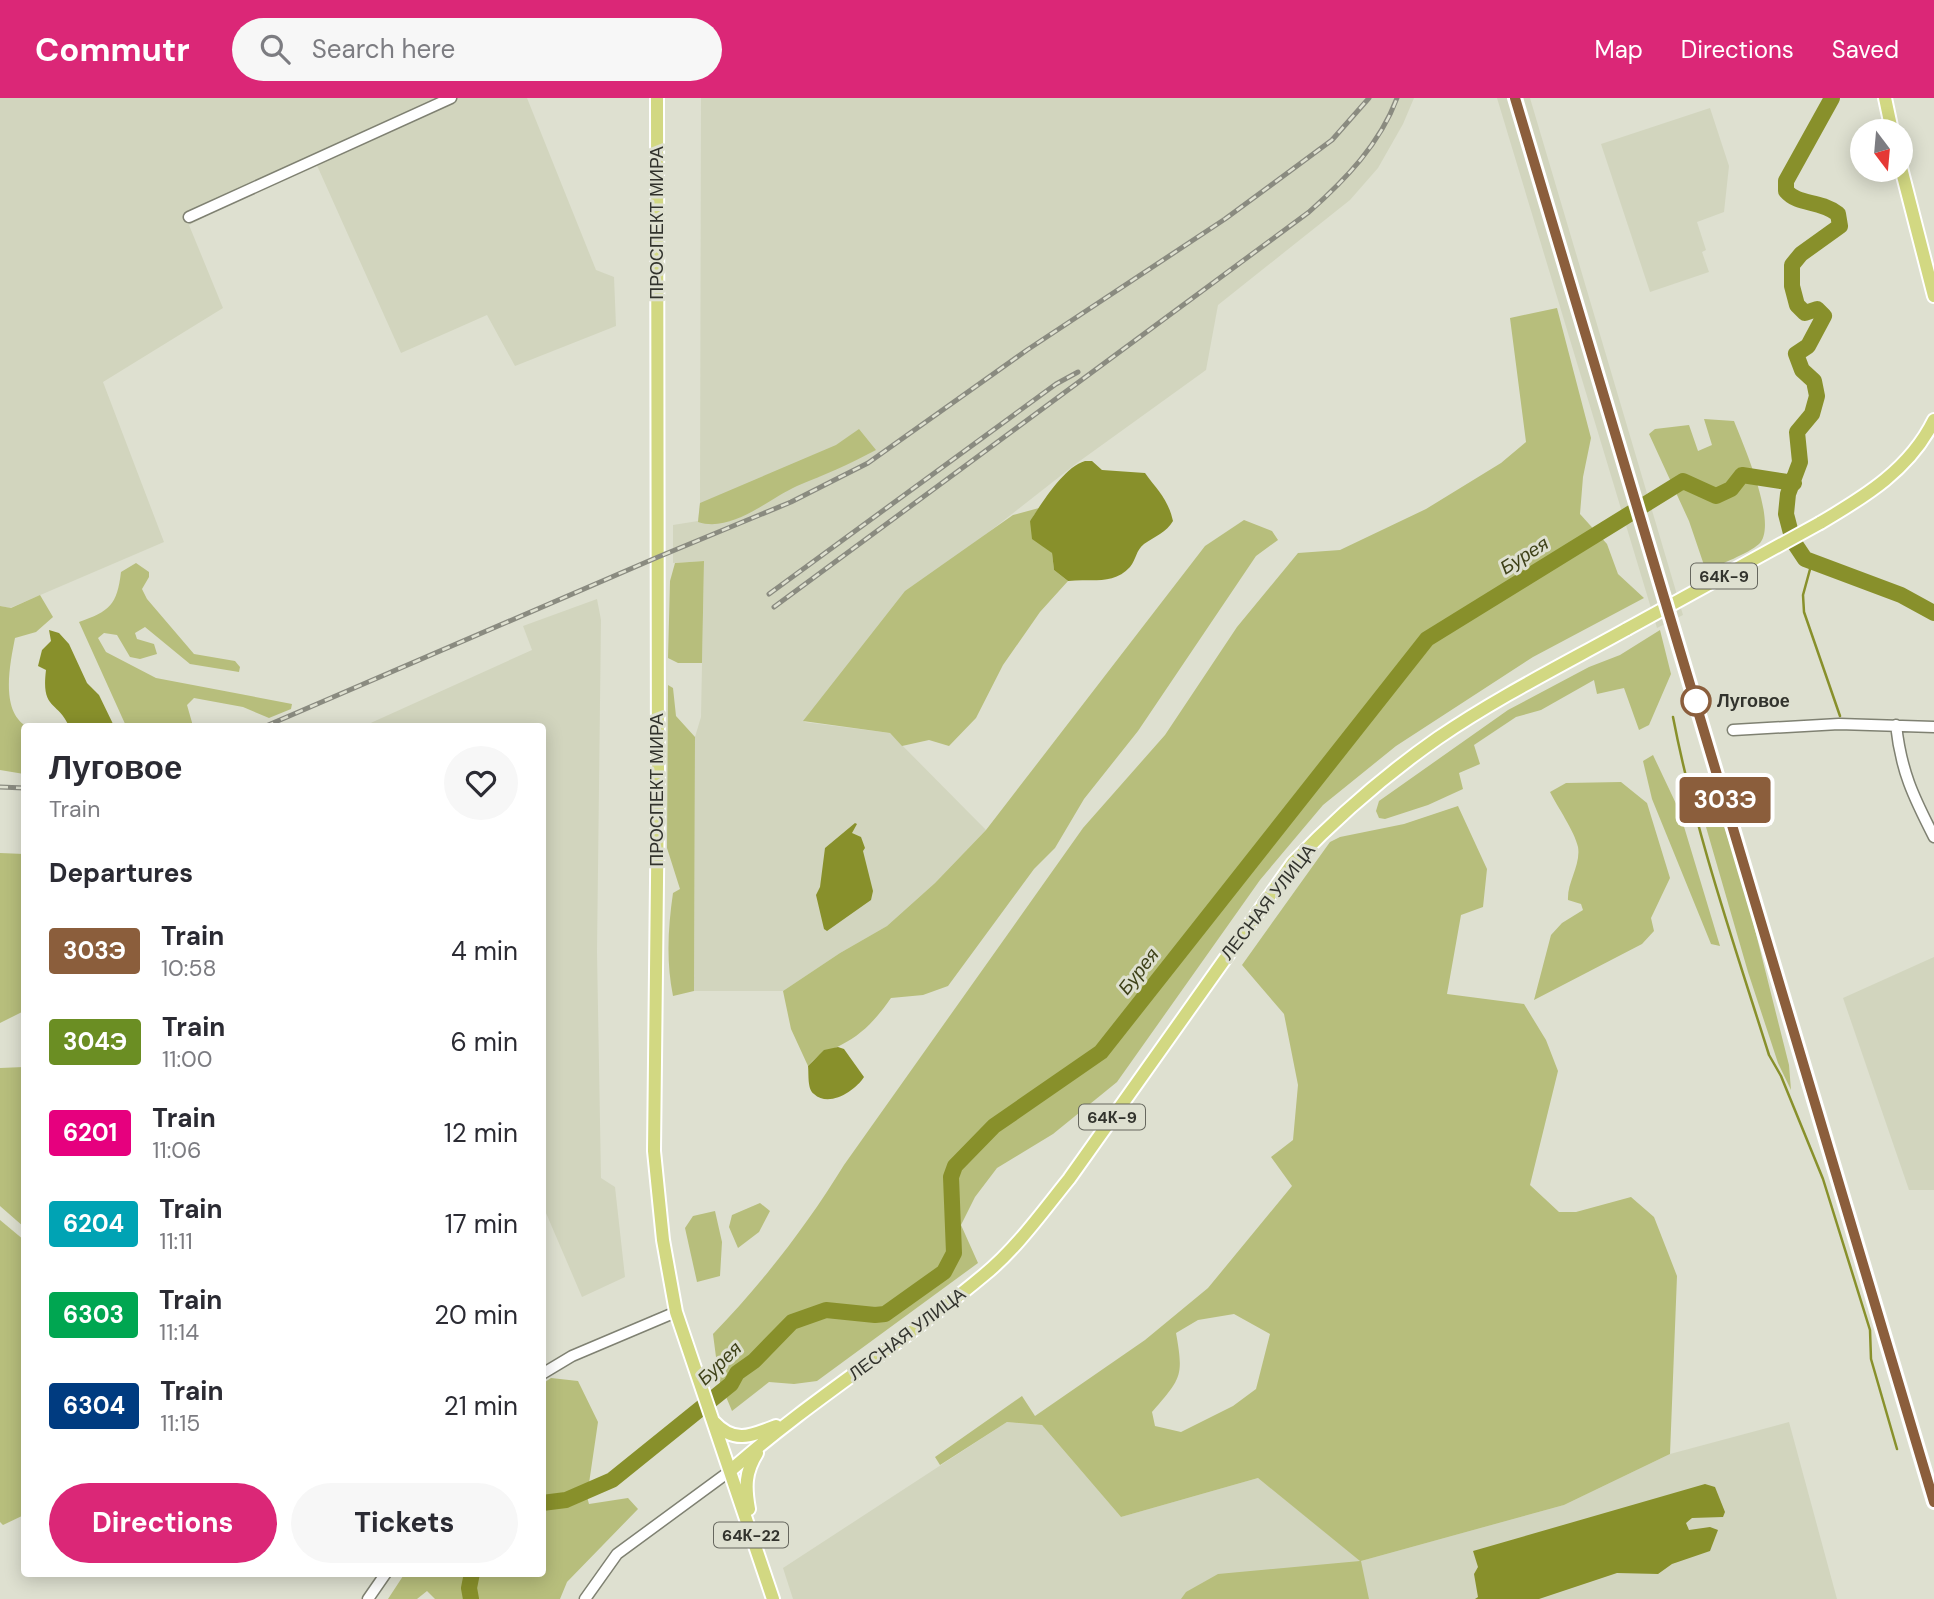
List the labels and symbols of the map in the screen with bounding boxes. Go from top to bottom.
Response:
north arrow [1850,119,1913,182]
street label: ПРОСПЕКТ МИРА [645,146,669,300]
water label: Бурея [1495,531,1553,580]
road number: 64К-9 [1691,564,1757,589]
marker: Луговое [1681,686,1711,716]
place label: Луговое [1717,689,1790,713]
street label: ПРОСПЕКТ МИРА [645,713,669,867]
line badge: 303Э [1676,777,1774,823]
street label: ЛЕСНАЯ УЛИЦА [1215,839,1321,965]
water label: Бурея [1112,943,1164,1000]
road number: 64К-9 [1079,1105,1145,1130]
street label: ЛЕСНАЯ УЛИЦА [844,1282,970,1386]
water label: Бурея [692,1336,747,1391]
road number: 64К-22 [714,1522,788,1548]

